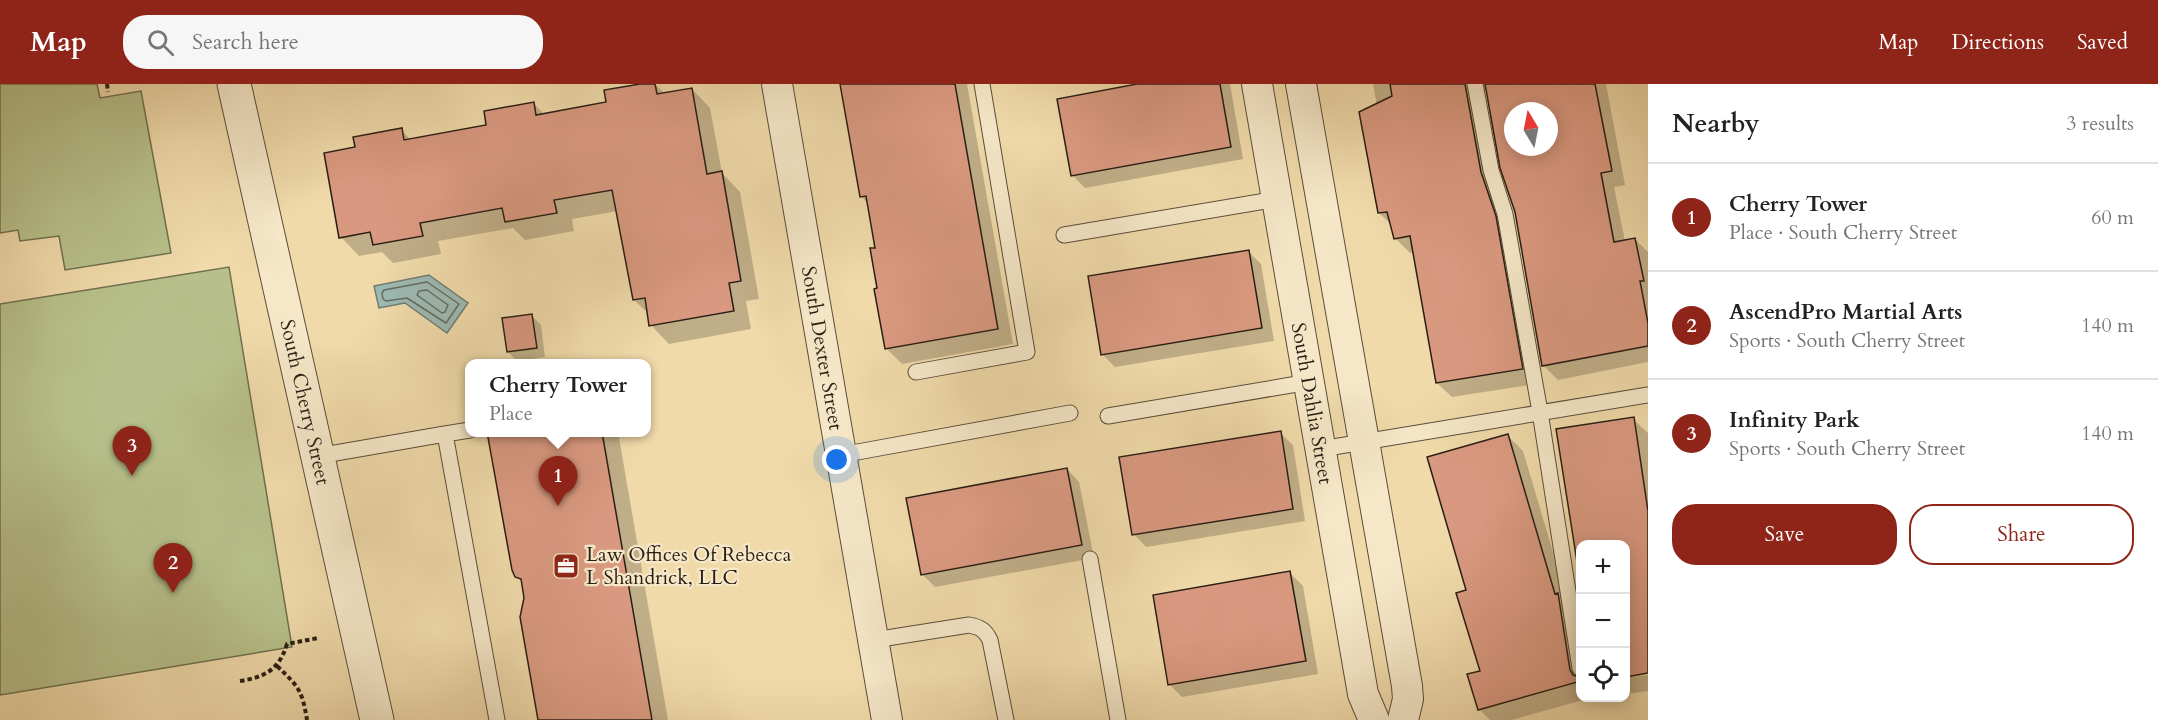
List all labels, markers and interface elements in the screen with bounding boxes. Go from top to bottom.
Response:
search box [123,15,543,69]
text: Map [30,23,87,61]
icon: search [144,26,177,59]
text: Search here [192,27,299,57]
text: Map [1878,28,1918,57]
text: Directions [1951,28,2044,57]
text: Saved [2077,28,2128,57]
north arrow [1504,102,1558,156]
text: Nearby [1672,106,1760,141]
text: 3 results [2066,110,2134,137]
text: Cherry Tower [1729,189,1867,219]
text: 1 [1686,204,1697,231]
text: 60 m [2091,204,2134,231]
text: Place · South Cherry Street [1729,219,1957,246]
street label: South Dexter Street [795,264,850,433]
text: AscendPro Martial Arts [1729,297,1963,327]
text: 2 [1686,312,1697,339]
text: 140 m [2081,312,2134,339]
street label: South Cherry Street [274,317,337,488]
street label: South Dahlia Street [1285,320,1340,487]
text: Sports · South Cherry Street [1729,327,1965,354]
popup [465,359,651,437]
text: Cherry Tower [489,370,627,400]
text: Place [489,400,533,427]
text: Infinity Park [1729,405,1860,435]
text: 3 [1686,420,1697,447]
text: 140 m [2081,420,2134,447]
pin: 3 [112,426,152,476]
text: Sports · South Cherry Street [1729,435,1965,462]
your location [822,445,851,474]
pin: 1 [538,456,578,506]
button: Save [1672,504,1897,565]
button: Share [1909,504,2134,565]
map controls [1576,540,1630,702]
button: + [1576,540,1630,594]
place label: Law Offices Of Rebecca L Shandrick, LLC [586,541,792,591]
pin: 2 [154,544,192,593]
office icon: Law Offices Of Rebecca L Shandrick, LLC [551,551,581,581]
button: − [1576,594,1630,648]
button: locate [1576,648,1630,702]

